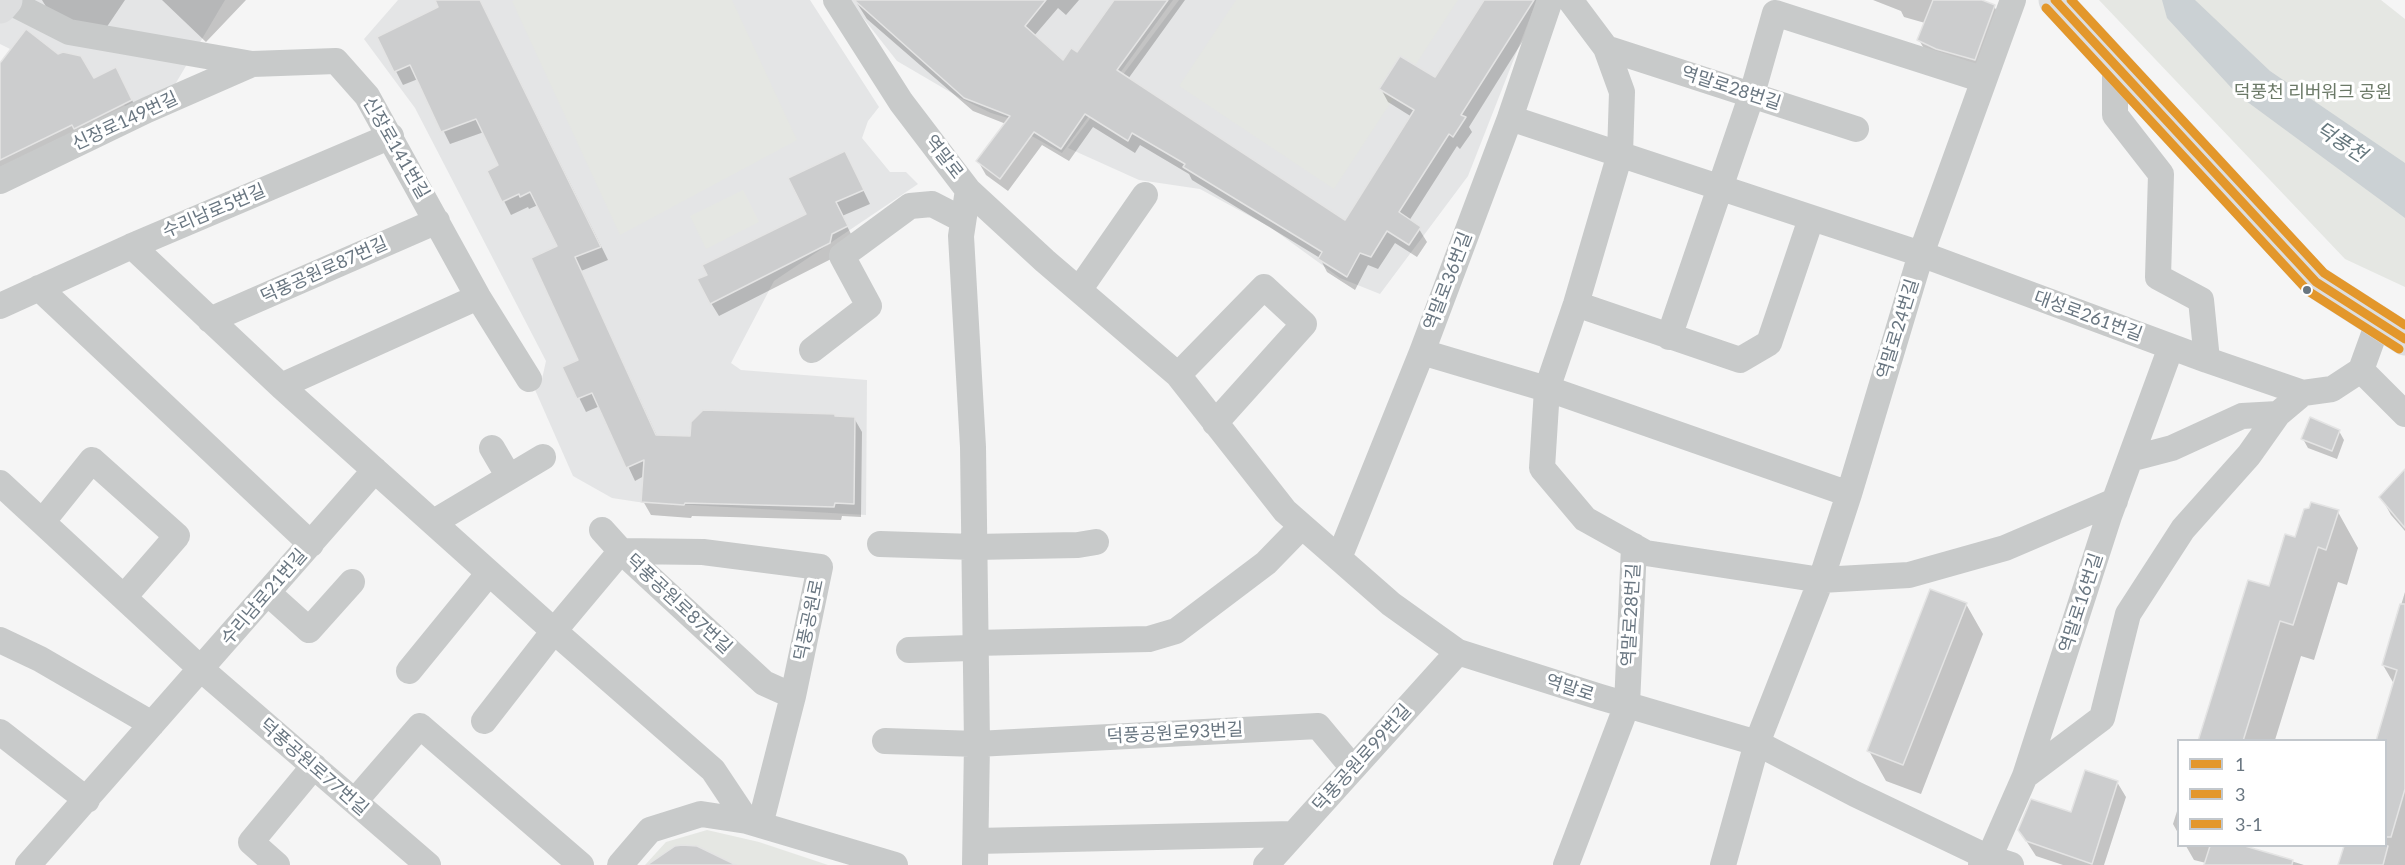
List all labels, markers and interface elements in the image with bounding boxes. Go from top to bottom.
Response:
street label: 역말로28번길 [1678,62,1784,114]
park label: 덕풍천 리버워크 공원 [2234,81,2392,103]
street label: 신장로149번길 [69,87,181,155]
street label: 신장로141번길 [358,93,434,203]
water label: 덕풍천 [2311,117,2371,167]
street label: 역말로 [920,131,968,183]
street label: 수리남로5번길 [159,180,269,242]
street label: 역말로36번길 [1419,229,1477,333]
street label: 덕풍공원로87번길 [257,232,391,308]
street label: 역말로24번길 [1873,276,1923,382]
unlabelled marker [2301,284,2313,296]
street label: 대성로261번길 [2031,286,2145,346]
street label: 수리남로21번길 [216,545,312,649]
street label: 덕풍공원로87번길 [622,549,736,659]
street label: 역말로16번길 [2055,550,2107,656]
street label: 역말로28번길 [1618,563,1644,667]
street label: 덕풍공원로 [790,577,828,663]
street label: 역말로 [1543,670,1597,706]
street label: 덕풍공원로99번길 [1308,700,1416,816]
street label: 덕풍공원로77번길 [255,714,373,820]
street label: 덕풍공원로93번길 [1106,719,1244,747]
legend [2177,739,2387,847]
text: 1 [2235,753,2245,775]
text: 3 [2235,783,2245,805]
text: 3-1 [2235,813,2263,835]

